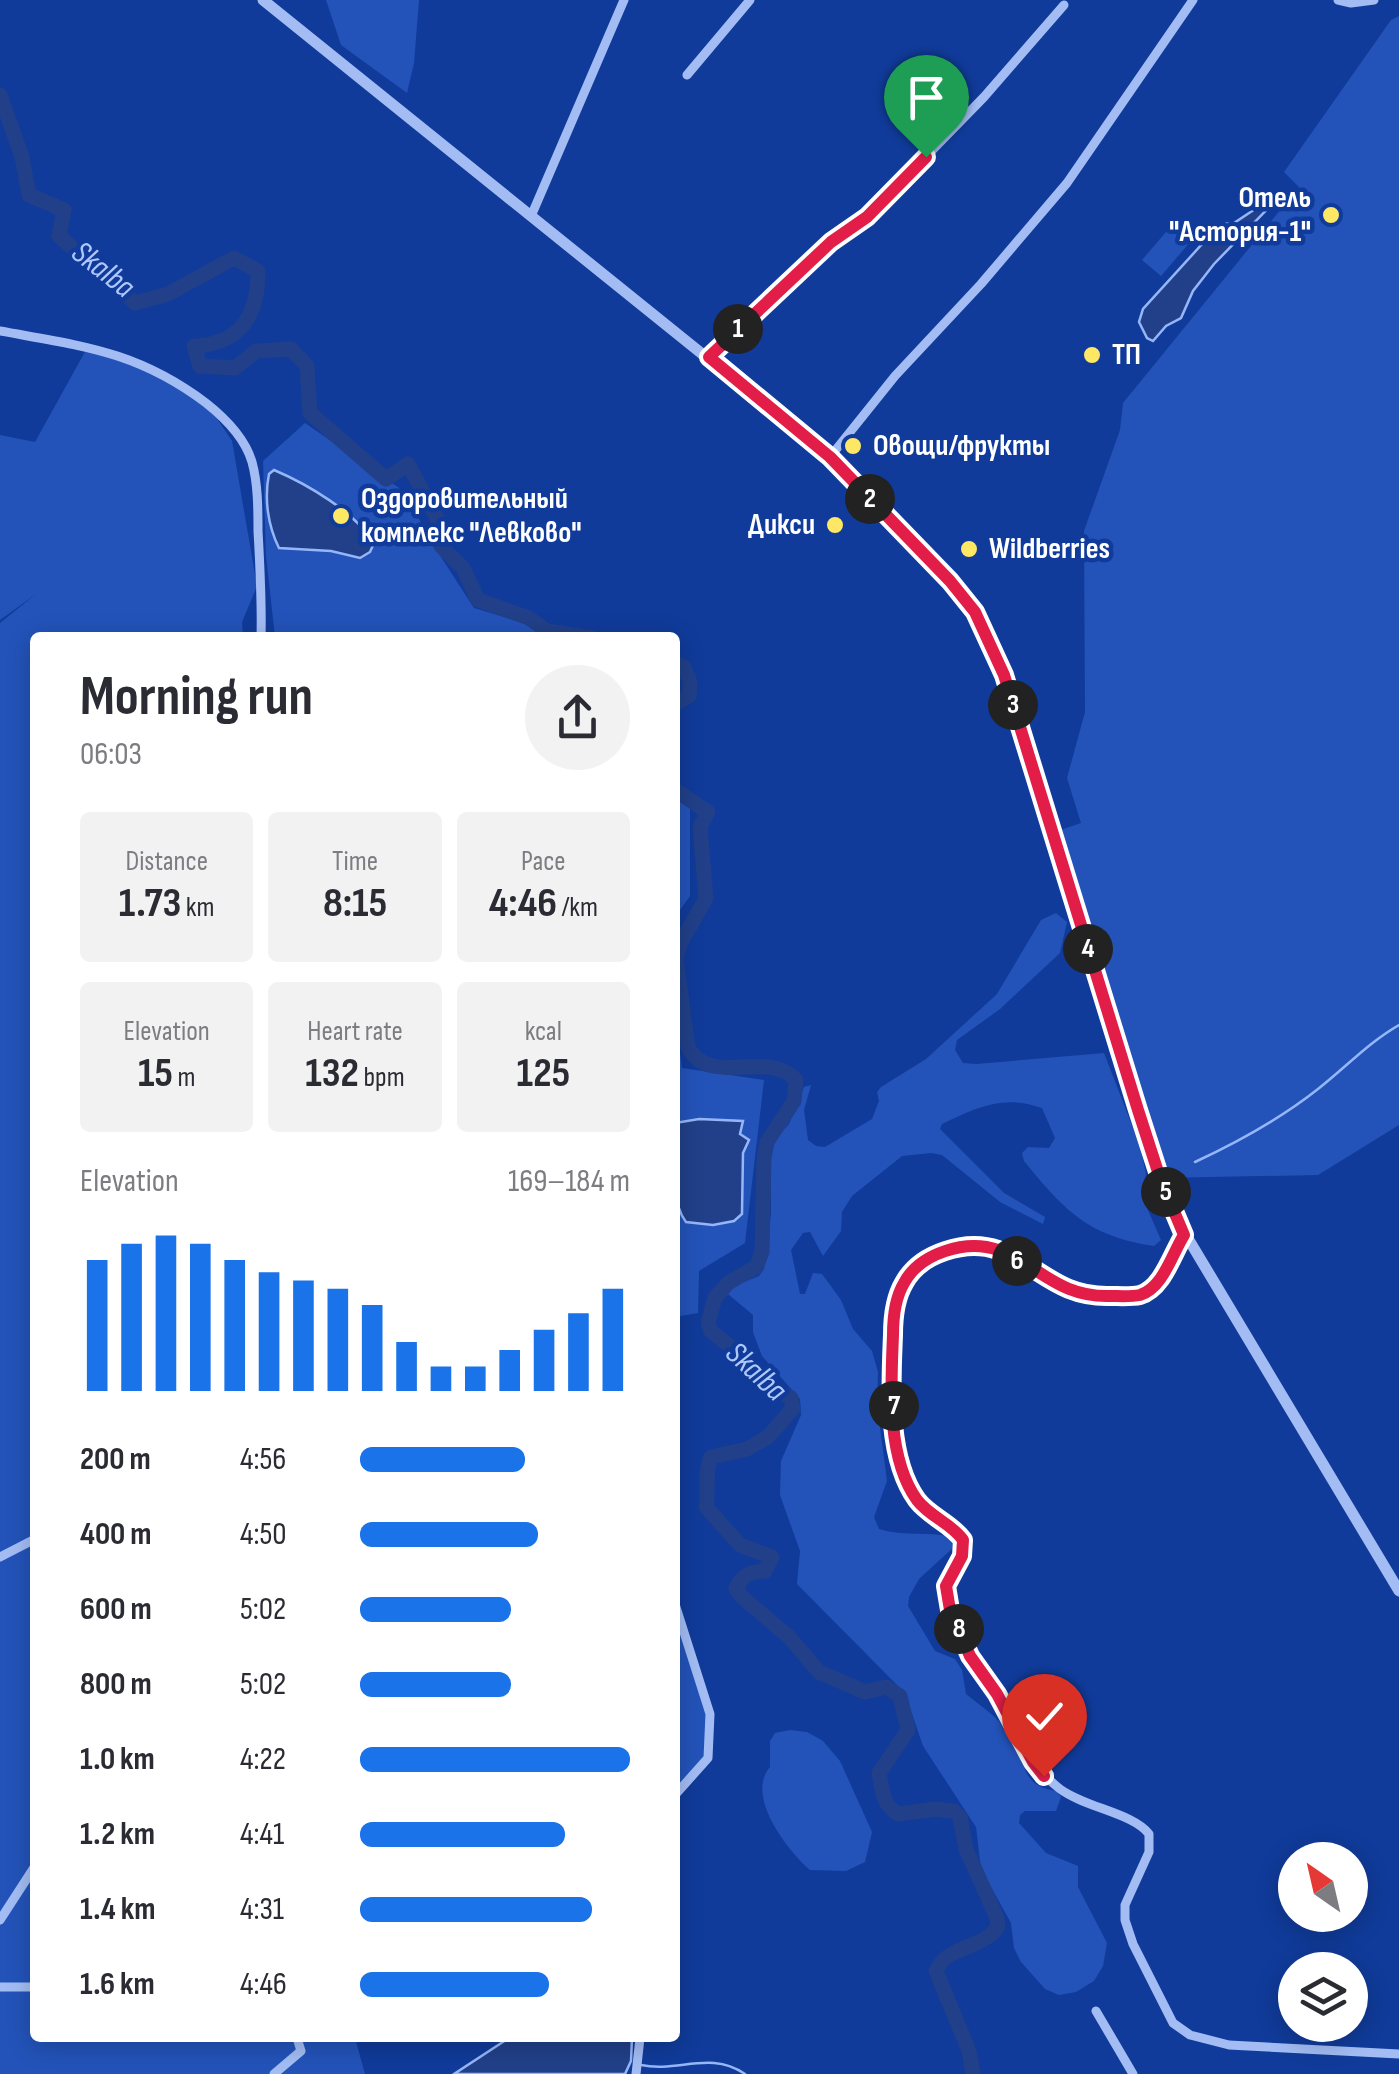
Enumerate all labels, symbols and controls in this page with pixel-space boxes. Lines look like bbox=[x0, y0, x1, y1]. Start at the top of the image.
pin bbox=[884, 55, 969, 158]
icon: arrive bbox=[899, 70, 954, 125]
place label: Отель "Астория-1" bbox=[1169, 180, 1311, 250]
marker: Отель "Астория-1" bbox=[1320, 204, 1342, 226]
water label: Skalba bbox=[64, 233, 142, 307]
pin: 1 bbox=[713, 304, 763, 354]
text: 1 bbox=[733, 312, 743, 345]
place label: ТП bbox=[1112, 337, 1141, 373]
marker: ТП bbox=[1081, 344, 1103, 366]
place label: Овощи/фрукты bbox=[873, 428, 1050, 464]
marker: Овощи/фрукты bbox=[842, 435, 864, 457]
pin: 2 bbox=[845, 474, 895, 524]
place label: Оздоровительный комплекс "Левково" bbox=[361, 481, 582, 551]
text: 2 bbox=[864, 482, 876, 515]
marker: Оздоровительный комплекс "Левково" bbox=[330, 505, 352, 527]
place label: Дикси bbox=[748, 507, 815, 543]
marker: Дикси bbox=[824, 514, 846, 536]
place label: Wildberries bbox=[989, 531, 1110, 567]
marker: Wildberries bbox=[958, 538, 980, 560]
text: Morning run bbox=[80, 664, 313, 731]
button: share bbox=[525, 665, 630, 770]
pin: 3 bbox=[988, 680, 1038, 730]
text: 3 bbox=[1007, 688, 1019, 721]
text: 06:03 bbox=[80, 735, 142, 774]
text: Distance bbox=[125, 845, 208, 878]
text: Time bbox=[332, 845, 378, 878]
text: Pace bbox=[521, 845, 566, 878]
text: 1.73 bbox=[119, 878, 181, 929]
text: 8:15 bbox=[323, 878, 387, 929]
text: 4:46 bbox=[489, 878, 557, 929]
text: km bbox=[181, 891, 215, 924]
text: /km bbox=[557, 891, 598, 924]
pin: 4 bbox=[1063, 924, 1113, 974]
text: 4 bbox=[1081, 932, 1095, 965]
text: Elevation bbox=[123, 1015, 210, 1048]
text: Heart rate bbox=[307, 1015, 403, 1048]
text: kcal bbox=[525, 1015, 562, 1048]
text: 15 bbox=[138, 1048, 173, 1099]
text: 132 bbox=[305, 1048, 359, 1099]
text: 125 bbox=[516, 1048, 570, 1099]
text: m bbox=[173, 1061, 195, 1094]
text: bpm bbox=[359, 1061, 405, 1094]
text: Elevation bbox=[80, 1162, 179, 1201]
text: 169–184 m bbox=[508, 1162, 630, 1201]
pin: 5 bbox=[1141, 1167, 1191, 1217]
text: 5 bbox=[1160, 1175, 1172, 1208]
pin: 6 bbox=[992, 1236, 1042, 1286]
text: 6 bbox=[1010, 1244, 1024, 1277]
water label: Skalba bbox=[717, 1334, 795, 1410]
pin: 7 bbox=[869, 1381, 919, 1431]
text: 7 bbox=[888, 1389, 900, 1422]
text: 200 m bbox=[80, 1440, 151, 1479]
text: 4:56 bbox=[240, 1440, 286, 1479]
text: 400 m bbox=[80, 1515, 152, 1554]
text: 4:50 bbox=[240, 1515, 287, 1554]
text: 600 m bbox=[80, 1590, 152, 1629]
text: 5:02 bbox=[240, 1590, 286, 1629]
pin: 8 bbox=[934, 1604, 984, 1654]
text: 8 bbox=[952, 1612, 966, 1645]
text: 800 m bbox=[80, 1665, 152, 1704]
text: 5:02 bbox=[240, 1665, 286, 1704]
pin bbox=[1002, 1674, 1087, 1777]
icon: check bbox=[1017, 1689, 1072, 1744]
text: 1.0 km bbox=[80, 1740, 155, 1779]
text: 4:22 bbox=[240, 1740, 286, 1779]
text: 1.2 km bbox=[80, 1815, 155, 1854]
text: 4:41 bbox=[240, 1815, 284, 1854]
north arrow bbox=[1278, 1842, 1368, 1932]
map controls bbox=[1278, 1842, 1368, 2042]
text: 1.4 km bbox=[80, 1890, 155, 1929]
text: 4:31 bbox=[240, 1890, 284, 1929]
button: layers bbox=[1278, 1952, 1368, 2042]
text: 1.6 km bbox=[80, 1965, 155, 2004]
text: 4:46 bbox=[240, 1965, 287, 2004]

